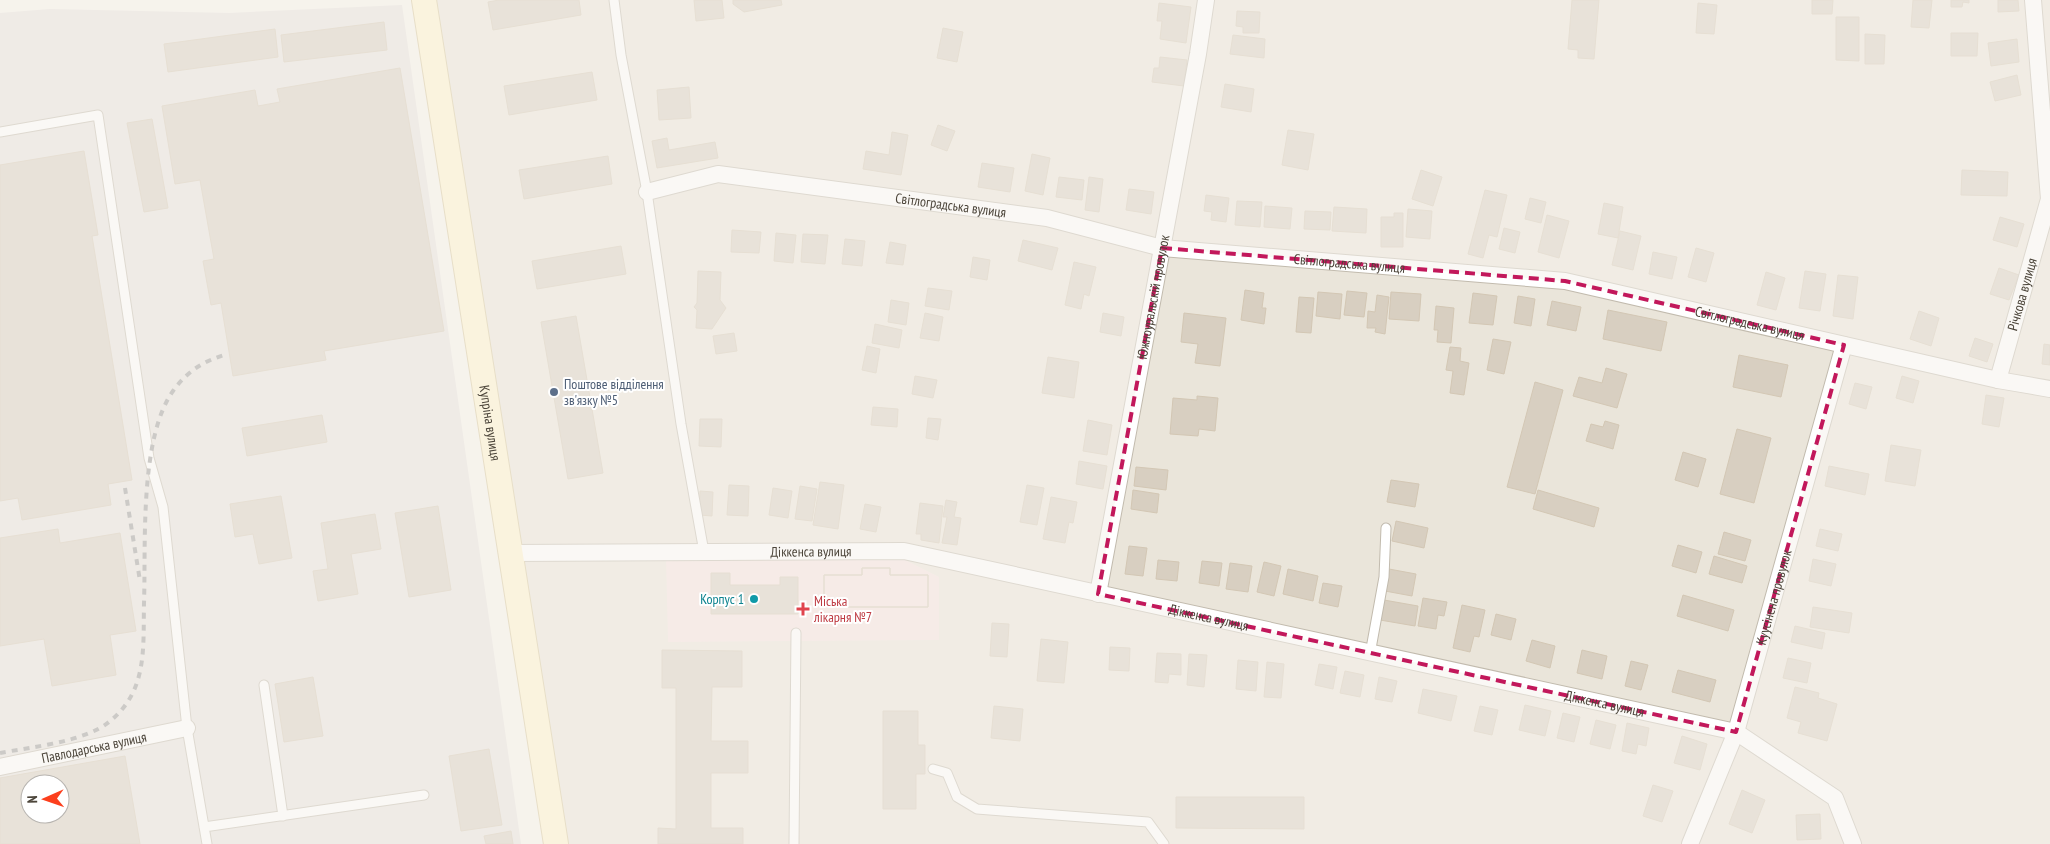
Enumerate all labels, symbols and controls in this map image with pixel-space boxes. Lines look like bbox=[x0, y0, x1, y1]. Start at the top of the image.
street label: Світлоградська вулиця bbox=[894, 189, 1007, 221]
street label: Южноуральскій провулок bbox=[1133, 233, 1173, 361]
street label: Світлоградська вулиця bbox=[1293, 250, 1406, 277]
street label: Річкова вулиця bbox=[2003, 256, 2041, 333]
street label: Світлоградська вулиця bbox=[1693, 302, 1806, 344]
place label: Поштове відділення зв'язку №5 bbox=[564, 375, 664, 409]
street label: Купріна вулиця bbox=[475, 384, 505, 462]
marker: Поштове відділення зв'язку №5 bbox=[548, 386, 560, 398]
street label: Діккенса вулиця bbox=[770, 542, 852, 561]
street label: Куусінена провулок bbox=[1752, 547, 1796, 647]
place label: Корпус 1 bbox=[700, 590, 744, 608]
place label: Міська лікарня №7 bbox=[813, 592, 872, 626]
marker: Корпус 1 bbox=[748, 593, 760, 605]
street label: Діккенса вулиця bbox=[1167, 600, 1250, 635]
marker: Міська лікарня №7 bbox=[796, 602, 810, 616]
street label: Діккенса вулиця bbox=[1563, 686, 1646, 721]
street label: Павлодарська вулиця bbox=[40, 728, 148, 767]
north arrow bbox=[20, 774, 70, 824]
text: N bbox=[23, 795, 41, 804]

